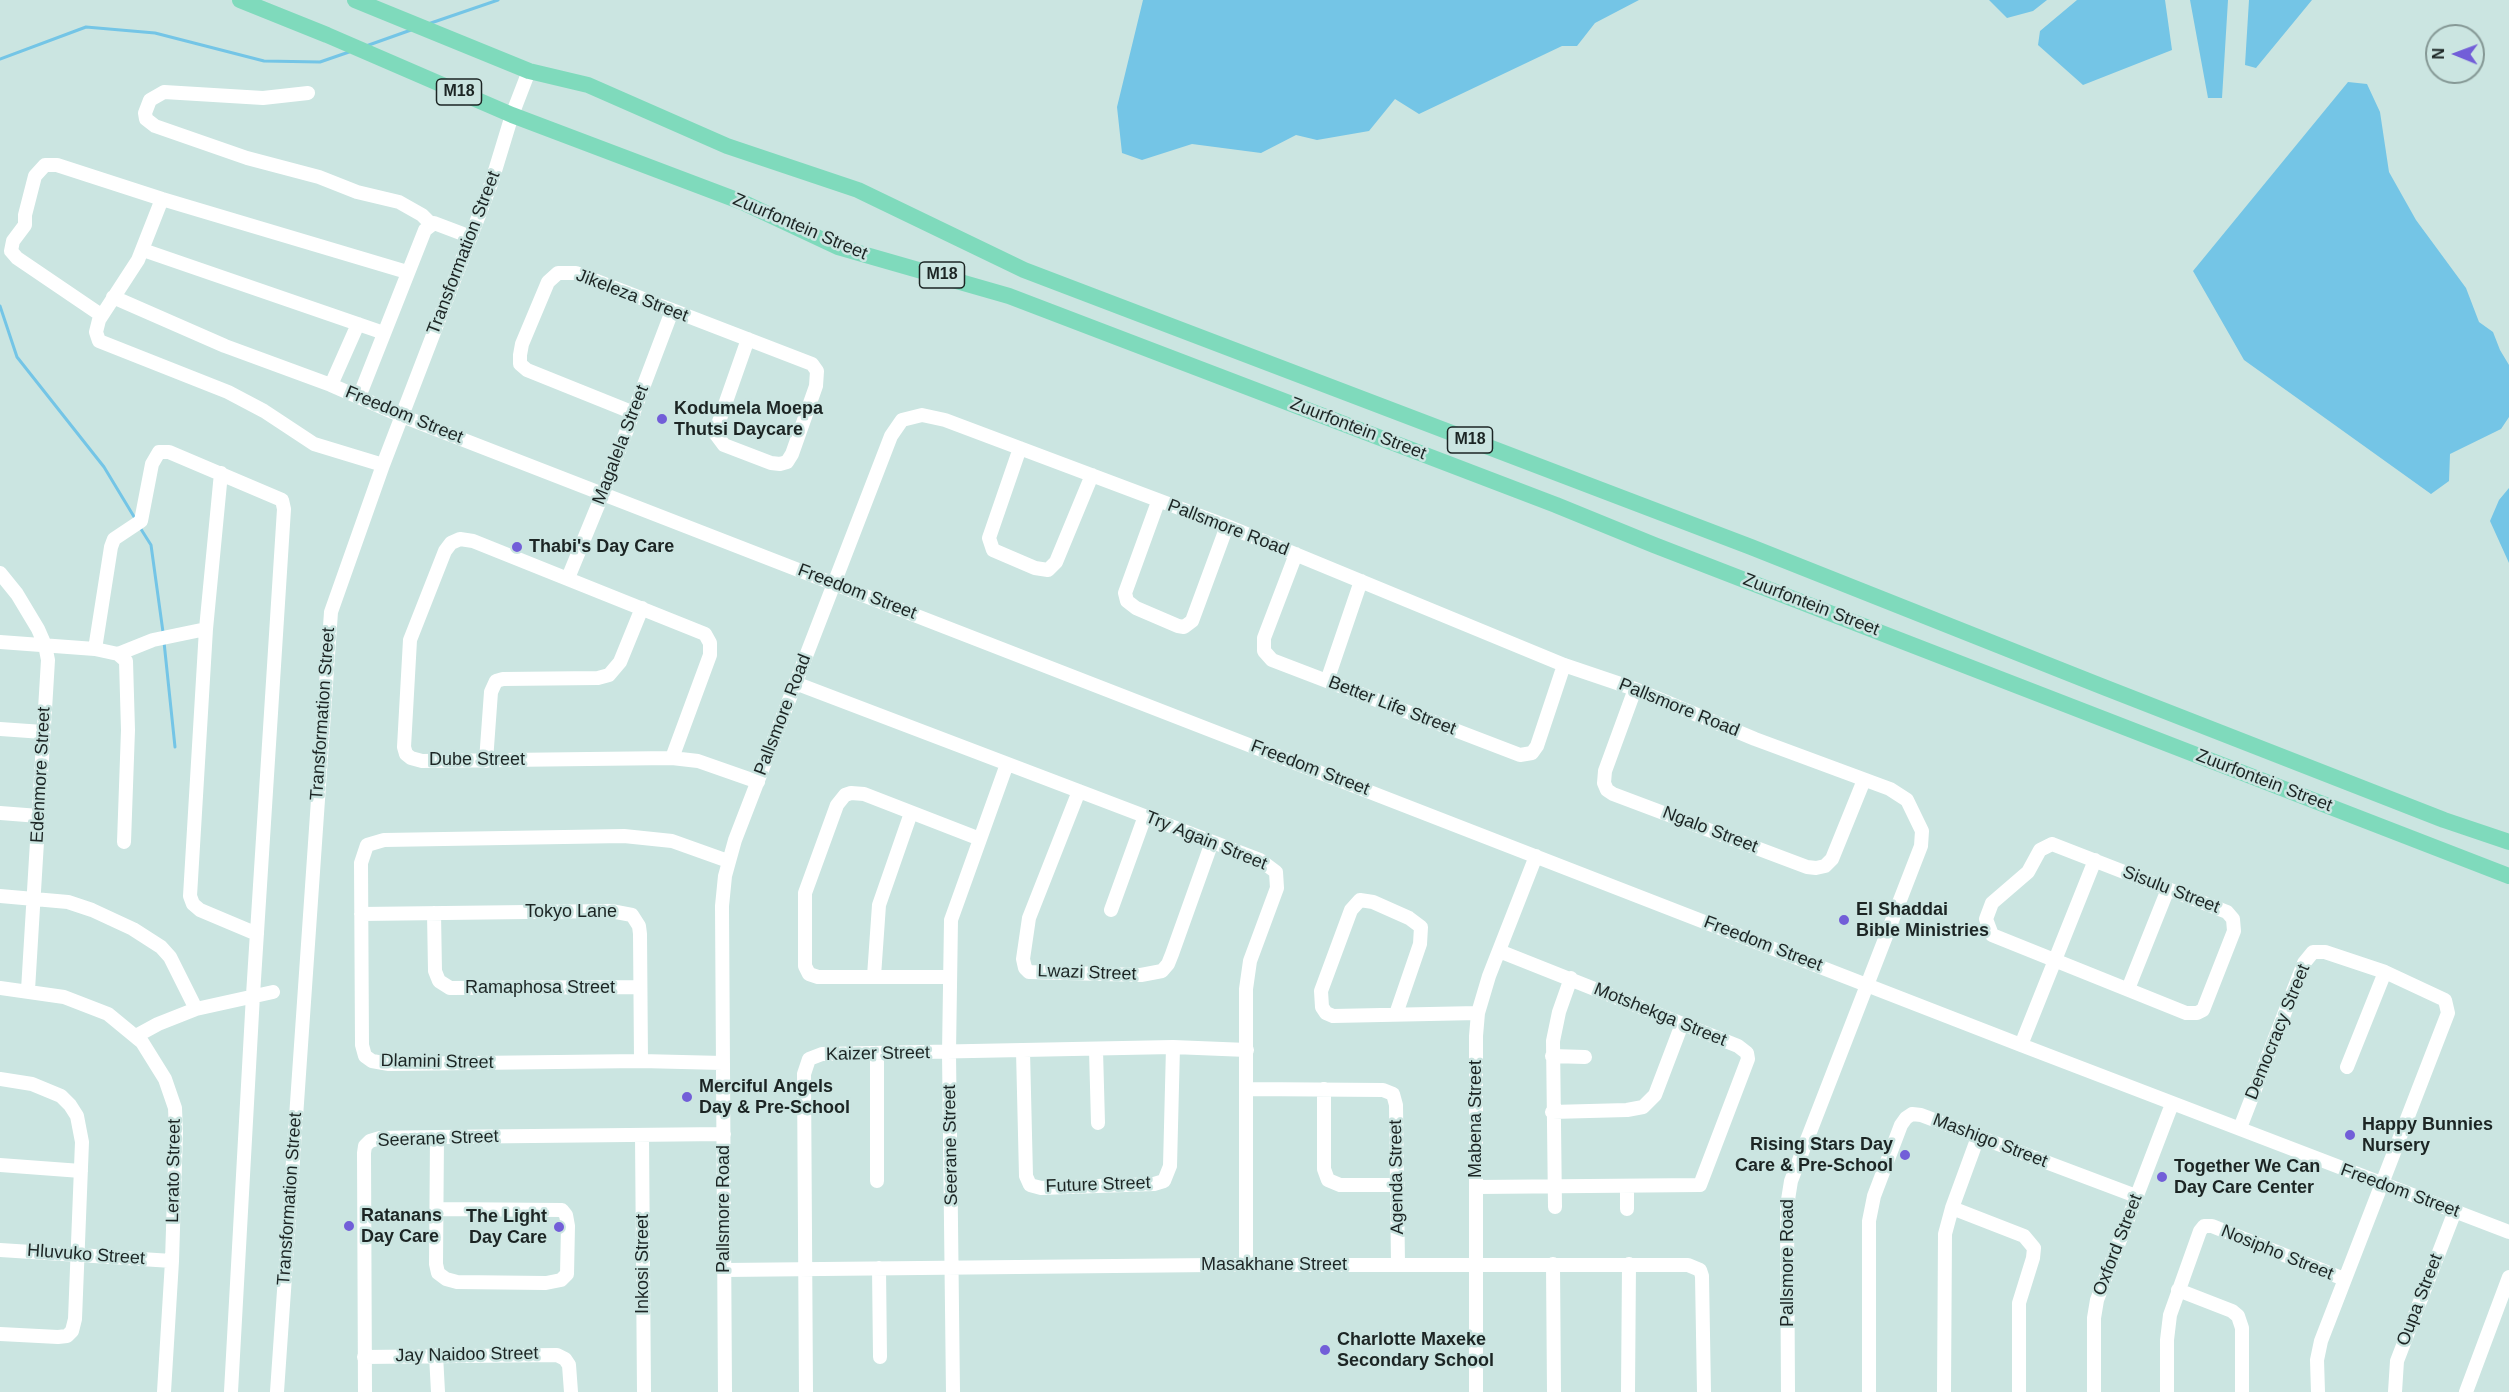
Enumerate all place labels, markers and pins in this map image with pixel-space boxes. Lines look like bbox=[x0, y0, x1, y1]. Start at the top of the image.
place label: Kodumela Moepa Thutsi Daycare bbox=[674, 398, 823, 440]
marker: Kodumela Moepa Thutsi Daycare bbox=[655, 412, 669, 426]
place label: Thabi's Day Care bbox=[529, 536, 674, 558]
marker: Thabi's Day Care bbox=[510, 540, 524, 554]
place label: El Shaddai Bible Ministries bbox=[1856, 899, 1989, 942]
marker: El Shaddai Bible Ministries bbox=[1837, 913, 1851, 927]
place label: Merciful Angels Day & Pre-School bbox=[699, 1076, 850, 1118]
marker: Merciful Angels Day & Pre-School bbox=[680, 1090, 694, 1104]
place label: Happy Bunnies Nursery bbox=[2362, 1114, 2493, 1156]
marker: Happy Bunnies Nursery bbox=[2343, 1128, 2357, 1142]
place label: Rising Stars Day Care & Pre-School bbox=[1735, 1134, 1893, 1176]
marker: Rising Stars Day Care & Pre-School bbox=[1898, 1148, 1912, 1162]
place label: Together We Can Day Care Center bbox=[2174, 1156, 2320, 1198]
marker: Together We Can Day Care Center bbox=[2155, 1170, 2169, 1184]
place label: Ratanans Day Care bbox=[361, 1205, 442, 1248]
place label: The Light Day Care bbox=[466, 1206, 547, 1248]
marker: Ratanans Day Care bbox=[342, 1219, 356, 1233]
marker: The Light Day Care bbox=[552, 1220, 566, 1234]
place label: Charlotte Maxeke Secondary School bbox=[1337, 1329, 1494, 1372]
marker: Charlotte Maxeke Secondary School bbox=[1318, 1343, 1332, 1357]

